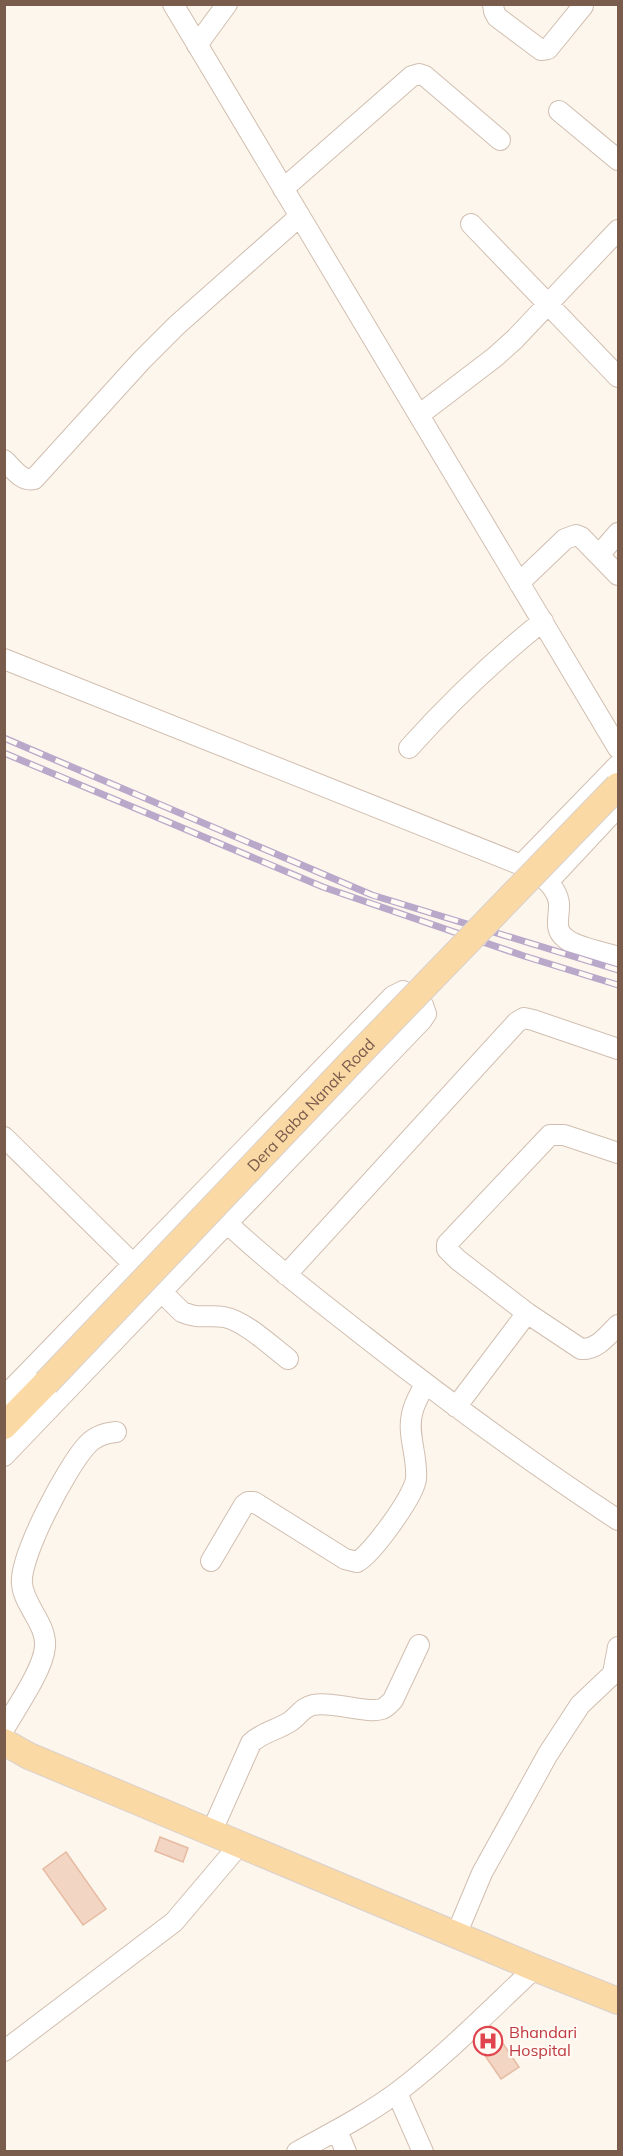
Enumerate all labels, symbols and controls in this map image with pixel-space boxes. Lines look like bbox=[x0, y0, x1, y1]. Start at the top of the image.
street label: Dera Baba Nanak Road bbox=[243, 1034, 379, 1176]
place label: Bhandari Hospital bbox=[509, 2022, 577, 2060]
hospital icon: Bhandari Hospital bbox=[472, 2025, 504, 2057]

